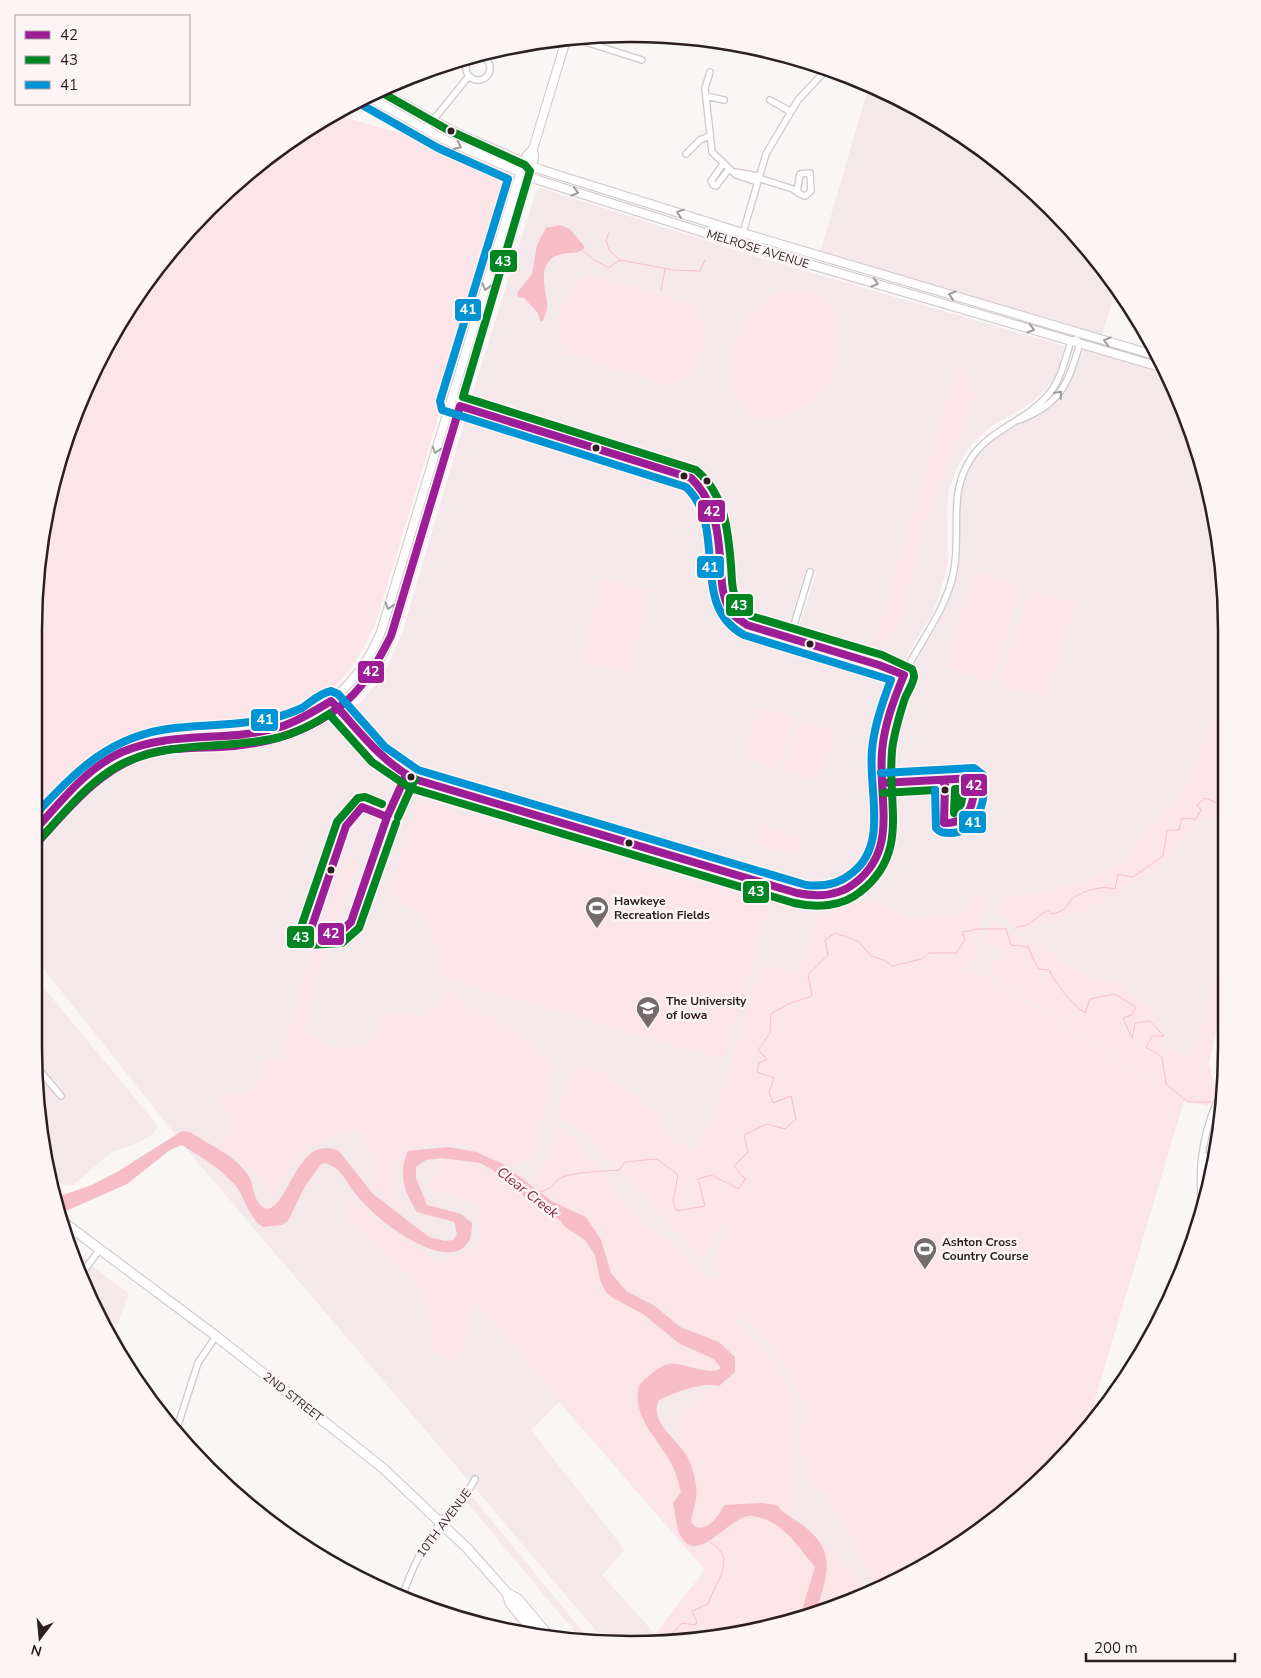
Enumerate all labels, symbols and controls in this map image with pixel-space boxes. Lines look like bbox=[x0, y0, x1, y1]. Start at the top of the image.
legend bbox=[15, 15, 190, 105]
text: 42 bbox=[60, 25, 78, 45]
text: 43 bbox=[60, 50, 78, 70]
text: 41 bbox=[60, 75, 78, 95]
unlabelled marker bbox=[446, 126, 456, 136]
one-way arrow bbox=[453, 139, 462, 150]
one-way arrow bbox=[570, 187, 579, 197]
one-way arrow bbox=[676, 209, 685, 219]
street label: MELROSE AVENUE bbox=[705, 226, 811, 272]
line badge: 43 bbox=[489, 249, 518, 273]
text: 43 bbox=[495, 252, 511, 271]
one-way arrow bbox=[870, 278, 879, 288]
one-way arrow bbox=[481, 283, 491, 291]
one-way arrow bbox=[948, 290, 956, 300]
line badge: 41 bbox=[454, 298, 482, 322]
text: 41 bbox=[460, 300, 476, 319]
one-way arrow bbox=[1027, 323, 1035, 334]
one-way arrow bbox=[1104, 337, 1112, 347]
one-way arrow bbox=[1053, 390, 1062, 399]
unlabelled marker bbox=[591, 443, 601, 453]
one-way arrow bbox=[432, 446, 442, 454]
unlabelled marker bbox=[679, 471, 689, 481]
unlabelled marker bbox=[702, 476, 712, 486]
line badge: 42 bbox=[697, 499, 726, 523]
text: 42 bbox=[704, 502, 720, 521]
line badge: 41 bbox=[696, 555, 725, 579]
text: 41 bbox=[702, 558, 718, 577]
line badge: 43 bbox=[725, 593, 754, 617]
text: 43 bbox=[731, 596, 747, 615]
one-way arrow bbox=[385, 601, 395, 609]
unlabelled marker bbox=[805, 639, 815, 649]
line badge: 42 bbox=[357, 660, 385, 684]
text: 42 bbox=[363, 662, 379, 681]
line badge: 41 bbox=[250, 708, 279, 732]
text: 41 bbox=[257, 710, 273, 729]
unlabelled marker bbox=[406, 772, 416, 782]
line badge: 42 bbox=[960, 773, 988, 797]
text: 42 bbox=[966, 776, 982, 795]
unlabelled marker bbox=[940, 785, 950, 795]
line badge: 41 bbox=[958, 810, 987, 834]
text: 41 bbox=[965, 813, 981, 832]
unlabelled marker bbox=[624, 838, 634, 848]
unlabelled marker bbox=[326, 865, 336, 875]
line badge: 43 bbox=[742, 880, 770, 904]
text: 43 bbox=[748, 882, 764, 901]
place label: Hawkeye Recreation Fields bbox=[614, 893, 710, 923]
sports icon: Hawkeye Recreation Fields bbox=[584, 895, 610, 929]
line badge: 42 bbox=[317, 922, 345, 946]
text: 42 bbox=[323, 924, 339, 943]
line badge: 43 bbox=[286, 925, 315, 949]
text: 43 bbox=[293, 928, 309, 947]
place label: The University of Iowa bbox=[666, 993, 747, 1023]
school or university icon: The University of Iowa bbox=[635, 995, 661, 1029]
water label: Clear Creek bbox=[493, 1162, 563, 1223]
place label: Ashton Cross Country Course bbox=[942, 1234, 1029, 1264]
sports icon: Ashton Cross Country Course bbox=[912, 1236, 938, 1270]
street label: 2ND STREET bbox=[260, 1369, 327, 1426]
street label: 10TH AVENUE bbox=[413, 1486, 475, 1560]
north arrow bbox=[15, 1613, 65, 1663]
scale bar bbox=[1086, 1630, 1235, 1662]
text: 200 m bbox=[1094, 1638, 1138, 1658]
text: N bbox=[29, 1639, 44, 1661]

